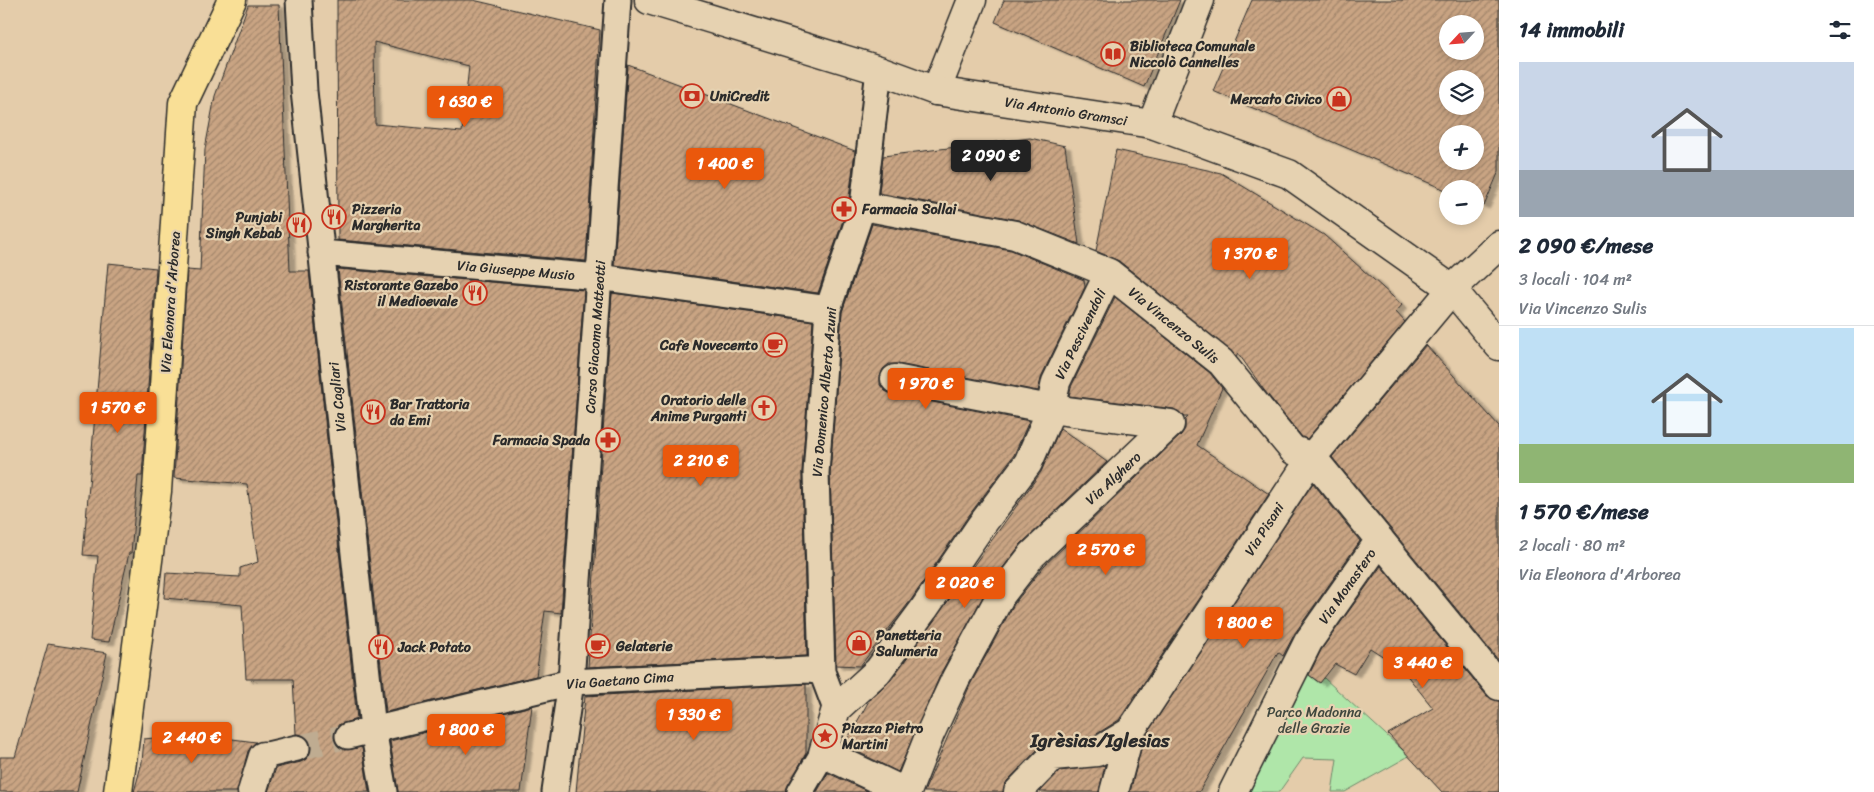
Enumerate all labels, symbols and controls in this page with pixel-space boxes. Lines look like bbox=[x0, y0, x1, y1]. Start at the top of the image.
text: 14 immobili bbox=[1519, 11, 1624, 49]
north arrow bbox=[1439, 15, 1484, 60]
map controls bbox=[1439, 15, 1484, 225]
icon: filters bbox=[1826, 16, 1854, 44]
place label: Biblioteca Comunale Niccolò Cannelles bbox=[1129, 34, 1255, 75]
library icon: Biblioteca Comunale Niccolò Cannelles bbox=[1100, 41, 1126, 67]
button: layers bbox=[1439, 70, 1484, 115]
bank icon: UniCredit bbox=[679, 83, 705, 109]
place label: UniCredit bbox=[710, 84, 771, 109]
pin: 1 630 € bbox=[419, 86, 511, 128]
shop icon: Mercato Civico bbox=[1326, 86, 1352, 112]
text: 1 630 € bbox=[438, 87, 492, 116]
place label: Mercato Civico bbox=[1230, 87, 1322, 112]
street label: Via Antonio Gramsci bbox=[1003, 89, 1130, 134]
icon: home bbox=[1642, 95, 1732, 185]
button: + bbox=[1439, 125, 1484, 170]
pin: 2 090 € bbox=[945, 140, 1037, 182]
text: 2 090 € bbox=[962, 141, 1020, 170]
pin: 1 400 € bbox=[679, 148, 771, 190]
text: 1 400 € bbox=[697, 149, 753, 178]
button: − bbox=[1439, 180, 1484, 225]
pharmacy icon: Farmacia Sollai bbox=[831, 196, 857, 222]
place label: Pizzeria Margherita bbox=[351, 197, 421, 238]
place label: Farmacia Sollai bbox=[861, 197, 958, 222]
restaurant icon: Pizzeria Margherita bbox=[321, 204, 347, 230]
place label: Punjabi Singh Kebab bbox=[205, 205, 283, 246]
restaurant icon: Punjabi Singh Kebab bbox=[286, 212, 312, 238]
text: 2 090 €/mese bbox=[1519, 227, 1653, 265]
street label: Via Eleonora d'Arborea bbox=[153, 231, 188, 374]
pin: 1 370 € bbox=[1204, 238, 1296, 280]
text: 1 370 € bbox=[1223, 239, 1277, 268]
street label: Via Giuseppe Musio bbox=[456, 253, 576, 288]
street label: Corso Giacomo Matteotti bbox=[578, 259, 613, 414]
text: 3 locali · 104 m² bbox=[1519, 265, 1632, 294]
place label: Ristorante Gazebo il Medioevale bbox=[344, 273, 459, 314]
restaurant icon: Ristorante Gazebo il Medioevale bbox=[462, 280, 488, 306]
street label: Via Vincenzo Sulis bbox=[1122, 281, 1225, 370]
street label: Via Pescivendoli bbox=[1048, 283, 1114, 384]
text: Via Vincenzo Sulis bbox=[1519, 294, 1647, 323]
street label: Via Domenico Alberto Azuni bbox=[805, 305, 844, 478]
cafe icon: Cafe Novecento bbox=[762, 332, 788, 358]
place label: Cafe Novecento bbox=[659, 333, 758, 358]
street label: Via Cagliari bbox=[321, 360, 354, 433]
icon: home bbox=[1642, 360, 1732, 450]
pin: 1 970 € bbox=[880, 368, 972, 410]
text: 1 970 € bbox=[899, 369, 953, 398]
place label: Oratorio delle Anime Purganti bbox=[650, 388, 747, 429]
pin: 1 570 € bbox=[72, 392, 164, 434]
place label: Bar Trattoria da Emi bbox=[390, 392, 470, 433]
text: 1 570 € bbox=[91, 393, 145, 422]
church icon: Oratorio delle Anime Purganti bbox=[751, 395, 777, 421]
restaurant icon: Bar Trattoria da Emi bbox=[360, 399, 386, 425]
pharmacy icon: Farmacia Spada bbox=[595, 427, 621, 453]
place label: Farmacia Spada bbox=[492, 428, 591, 453]
pin: 2 210 € bbox=[655, 444, 747, 487]
street label: Via Alghero bbox=[1079, 445, 1147, 511]
text: 2 210 € bbox=[674, 446, 728, 475]
text: 1 570 €/mese bbox=[1519, 493, 1649, 531]
street label: Via Pisani bbox=[1238, 496, 1292, 561]
text: 2 locali · 80 m² bbox=[1519, 531, 1625, 560]
pin: 2 570 € bbox=[1060, 534, 1152, 576]
text: 2 570 € bbox=[1077, 535, 1135, 564]
street label: Via Monastero bbox=[1312, 543, 1383, 630]
text: Via Eleonora d'Arborea bbox=[1519, 560, 1681, 589]
pin: 2 020 € bbox=[919, 566, 1011, 609]
text: 2 020 € bbox=[936, 568, 994, 597]
pin: 1 800 € bbox=[1198, 606, 1290, 649]
text: 1 800 € bbox=[1216, 608, 1272, 637]
place label: Panetteria Salumeria bbox=[875, 623, 942, 664]
shop icon: Panetteria Salumeria bbox=[846, 630, 872, 656]
cafe icon: Gelaterie bbox=[585, 633, 611, 659]
restaurant icon: Jack Potato bbox=[368, 634, 394, 660]
place label: Gelaterie bbox=[615, 634, 673, 659]
place label: Jack Potato bbox=[397, 635, 472, 660]
pin: 3 440 € bbox=[1377, 646, 1469, 689]
text: 3 440 € bbox=[1394, 648, 1452, 677]
street label: Via Gaetano Cima bbox=[566, 664, 675, 697]
pin: 1 330 € bbox=[648, 698, 740, 741]
text: 1 330 € bbox=[667, 700, 721, 729]
park label: Parco Madonna delle Grazie bbox=[1267, 700, 1362, 741]
pin: 1 800 € bbox=[420, 714, 512, 756]
text: 1 800 € bbox=[438, 715, 494, 744]
place label: Piazza Pietro Martini bbox=[841, 716, 923, 757]
pin: 2 440 € bbox=[146, 722, 238, 764]
text: 2 440 € bbox=[163, 723, 221, 752]
place icon: Piazza Pietro Martini bbox=[812, 723, 838, 749]
district label: Igrèsias/Iglesias bbox=[1029, 724, 1171, 757]

